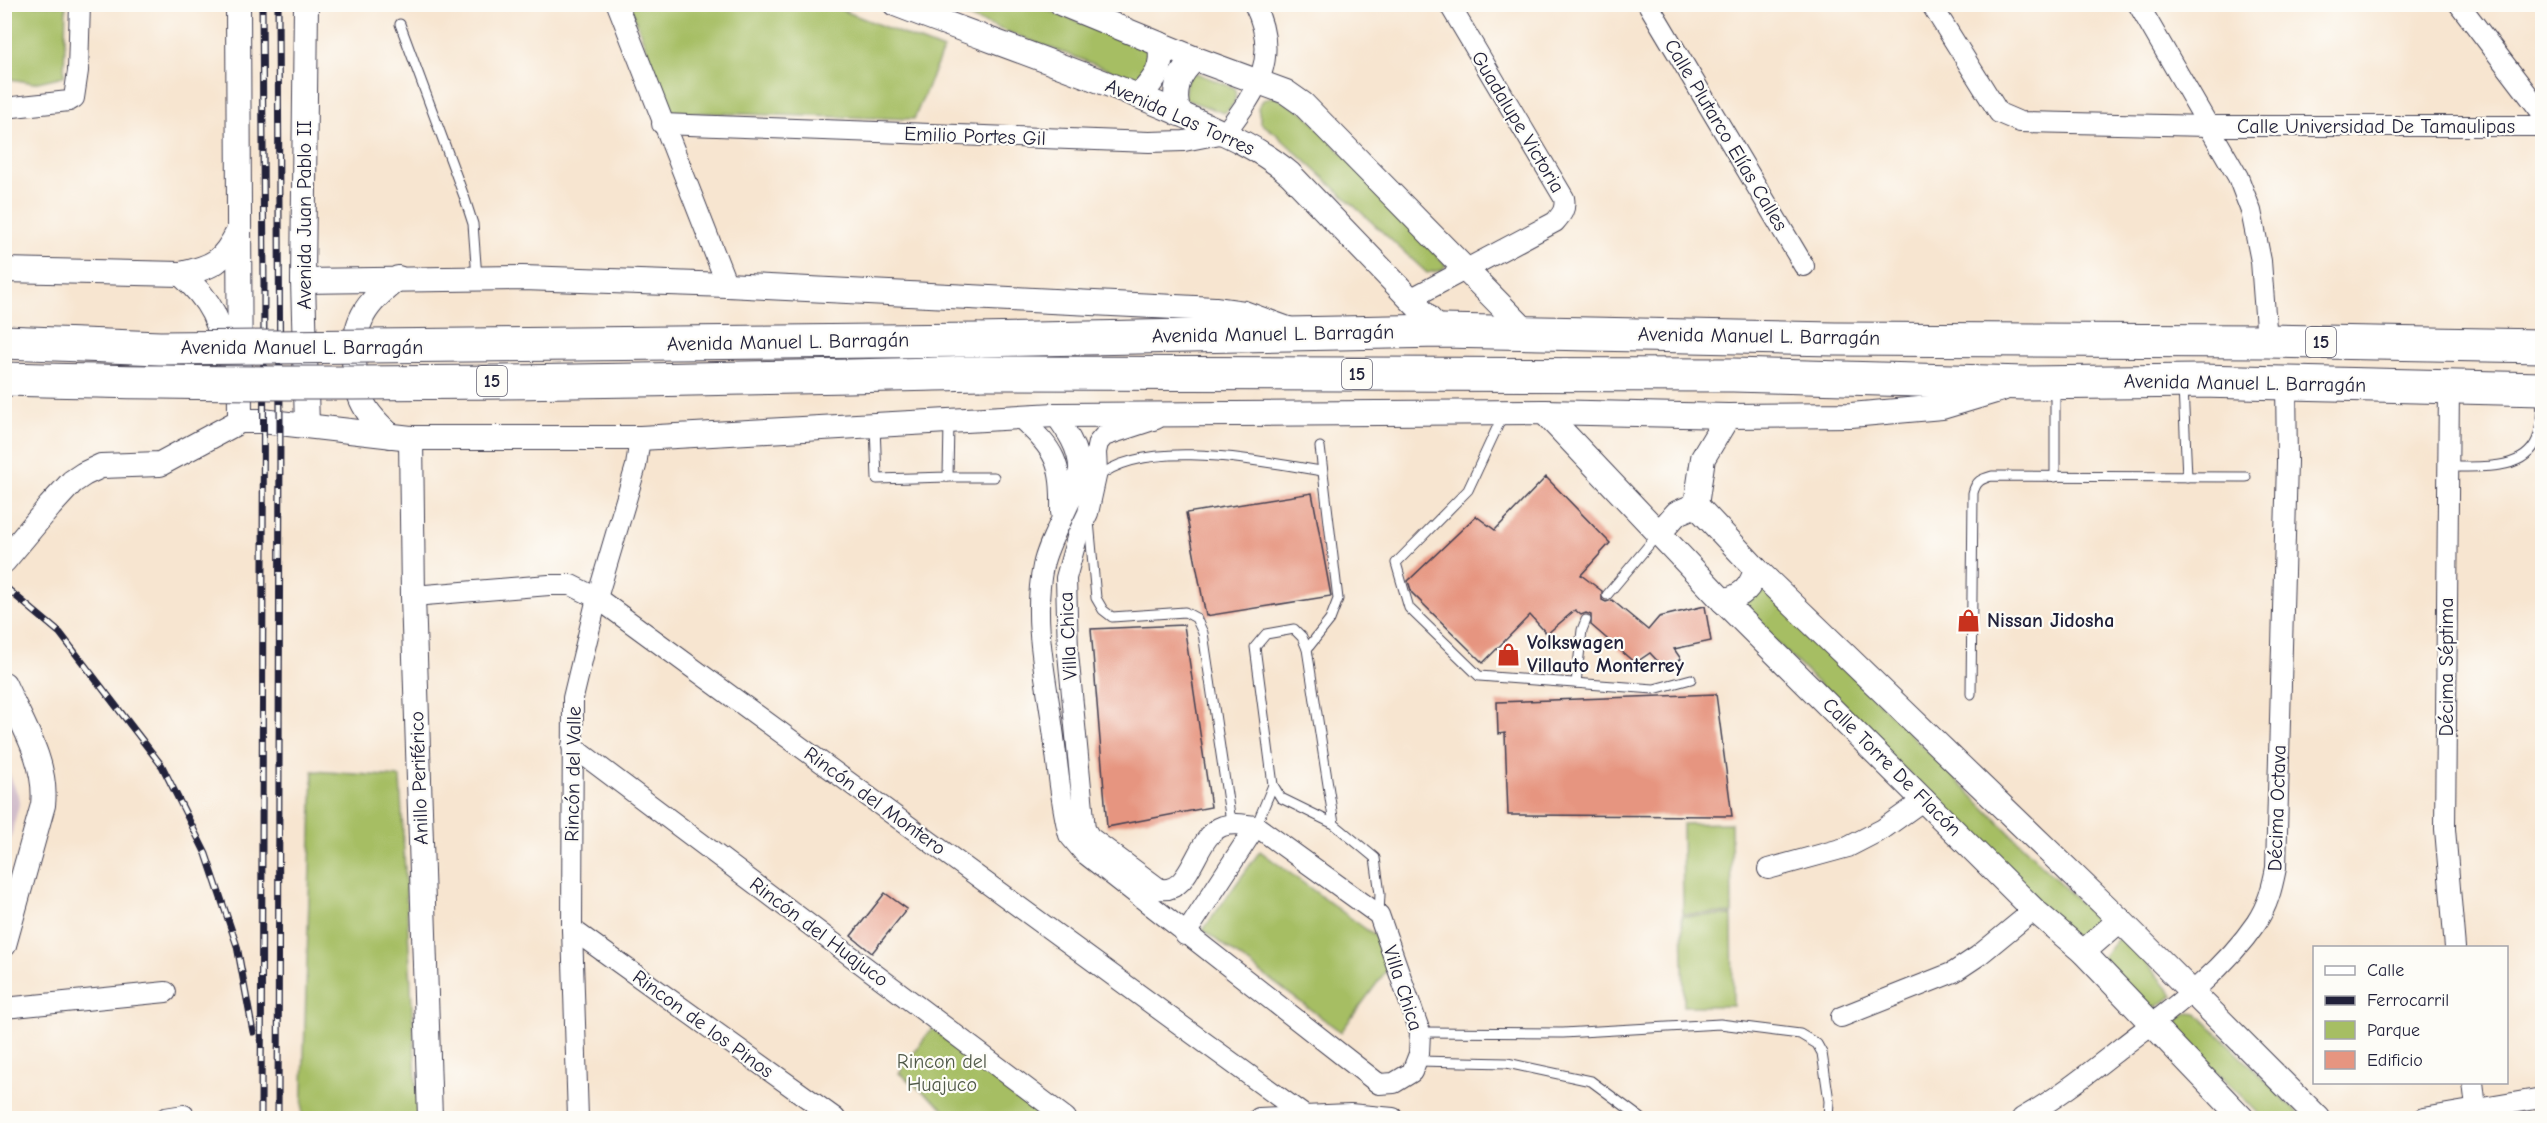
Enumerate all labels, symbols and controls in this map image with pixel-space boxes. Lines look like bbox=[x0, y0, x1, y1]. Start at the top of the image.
street label: Calle Plutarco Elías Calles bbox=[1660, 35, 1792, 235]
street label: Guadalupe Victoria bbox=[1467, 47, 1569, 197]
street label: Avenida Las Torres bbox=[1102, 74, 1258, 160]
street label: Calle Universidad De Tamaulipas bbox=[2237, 115, 2515, 138]
street label: Avenida Juan Pablo II bbox=[293, 120, 316, 309]
street label: Emilio Portes Gil bbox=[904, 122, 1046, 150]
street label: Avenida Manuel L. Barragán bbox=[1152, 320, 1394, 348]
street label: Avenida Manuel L. Barragán bbox=[1638, 322, 1880, 350]
road number: 15 bbox=[2306, 327, 2336, 357]
street label: Avenida Manuel L. Barragán bbox=[667, 328, 909, 356]
street label: Avenida Manuel L. Barragán bbox=[181, 336, 423, 359]
road number: 15 bbox=[1342, 359, 1372, 389]
road number: 15 bbox=[477, 366, 507, 396]
street label: Avenida Manuel L. Barragán bbox=[2124, 369, 2366, 397]
street label: Villa Chica bbox=[1054, 591, 1082, 681]
street label: Décima Séptima bbox=[2435, 598, 2458, 736]
shop icon: Nissan Jidosha bbox=[1956, 607, 1982, 633]
place label: Nissan Jidosha bbox=[1987, 609, 2114, 632]
place label: Volkswagen Villauto Monterrey bbox=[1527, 631, 1685, 677]
shop icon: Volkswagen Villauto Monterrey bbox=[1496, 641, 1522, 667]
street label: Calle Torre De Flacón bbox=[1818, 693, 1966, 841]
street label: Rincón del Valle bbox=[560, 706, 586, 842]
street label: Anillo Periférico bbox=[405, 711, 433, 845]
street label: Rincón del Montero bbox=[800, 742, 950, 860]
street label: Décima Octava bbox=[2263, 744, 2291, 872]
street label: Rincón del Huajuco bbox=[745, 872, 893, 992]
street label: Villa Chica bbox=[1378, 942, 1428, 1034]
legend bbox=[2313, 946, 2508, 1084]
text: Calle bbox=[2367, 960, 2404, 981]
street label: Rincon de los Pinos bbox=[628, 965, 778, 1083]
text: Ferrocarril bbox=[2367, 990, 2449, 1011]
text: Parque bbox=[2367, 1020, 2420, 1041]
park label: Rincon del Huajuco bbox=[897, 1050, 987, 1096]
text: Edificio bbox=[2367, 1050, 2423, 1071]

